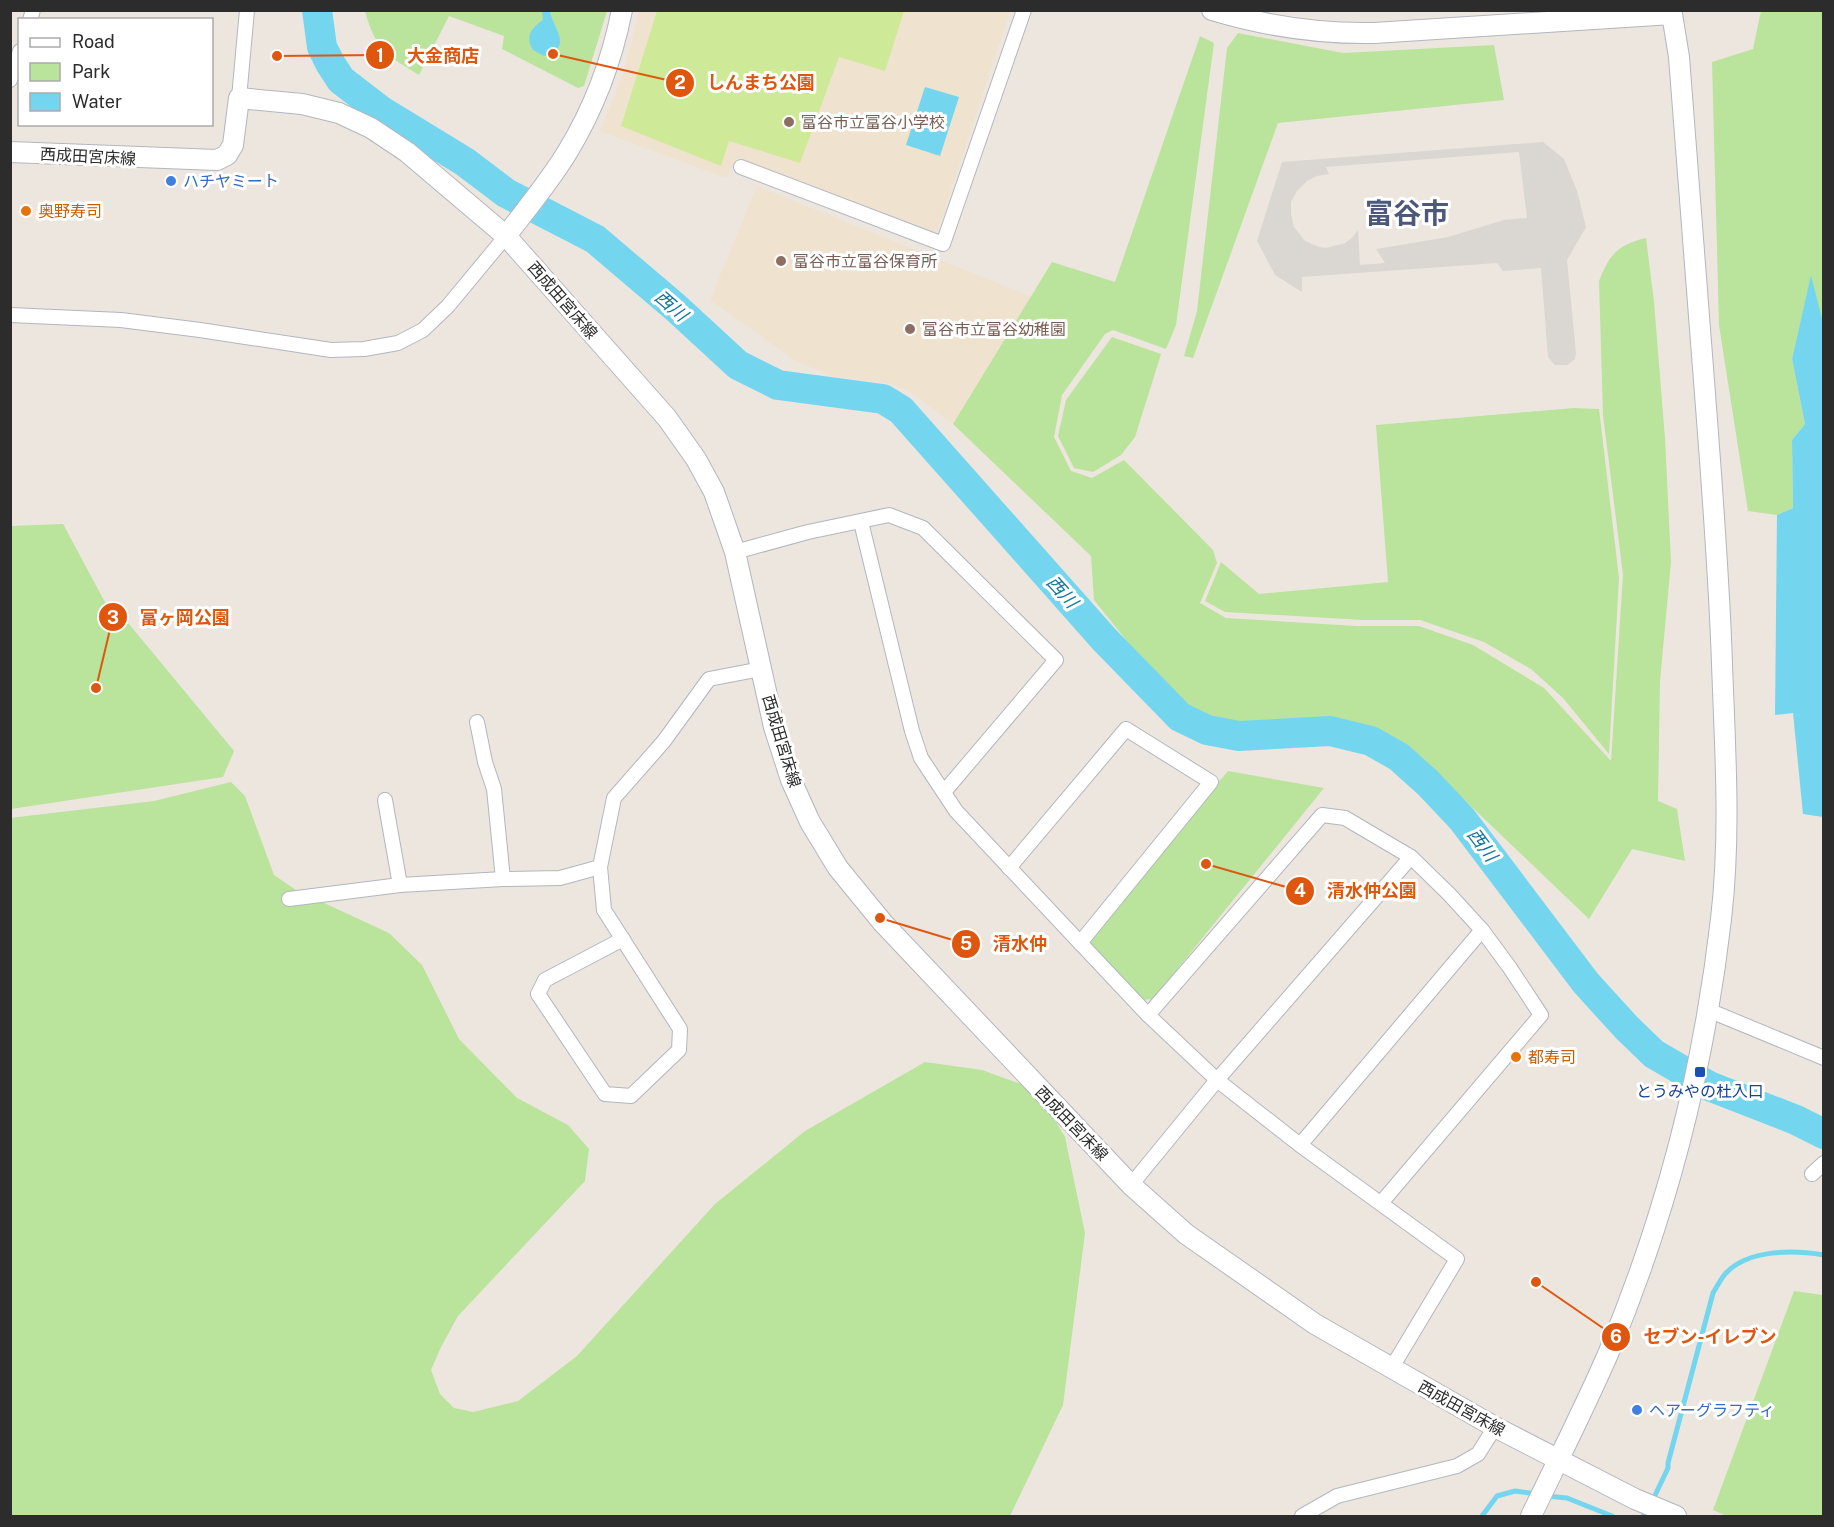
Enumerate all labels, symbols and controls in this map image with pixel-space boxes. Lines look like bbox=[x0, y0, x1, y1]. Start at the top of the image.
legend bbox=[18, 18, 213, 126]
text: Road bbox=[72, 31, 115, 52]
callout: 大金商店 bbox=[365, 37, 491, 73]
text: 1 bbox=[376, 45, 384, 66]
text: 大金商店 bbox=[407, 45, 479, 66]
text: Park bbox=[72, 61, 110, 82]
callout: しんまち公園 bbox=[665, 65, 827, 101]
text: 2 bbox=[674, 72, 686, 93]
text: しんまち公園 bbox=[707, 72, 815, 93]
text: Water bbox=[72, 91, 122, 112]
place label: 富谷市立富谷小学校 bbox=[801, 113, 945, 132]
marker: 富谷市立富谷小学校 bbox=[782, 115, 796, 129]
street label: 西成田宮床線 bbox=[40, 144, 136, 168]
place label: ハチヤミート bbox=[183, 172, 279, 191]
marker: ハチヤミート bbox=[164, 174, 178, 188]
district label: 富谷市 bbox=[1365, 196, 1449, 229]
place label: 奥野寿司 bbox=[38, 202, 102, 221]
marker: 奥野寿司 bbox=[19, 204, 33, 218]
place label: 富谷市立富谷保育所 bbox=[793, 252, 937, 271]
marker: 富谷市立富谷保育所 bbox=[774, 254, 788, 268]
street label: 西成田宮床線 bbox=[524, 258, 601, 343]
water label: 西川 bbox=[651, 286, 693, 327]
place label: 富谷市立富谷幼稚園 bbox=[922, 320, 1066, 339]
marker: 富谷市立富谷幼稚園 bbox=[903, 322, 917, 336]
water label: 西川 bbox=[1043, 571, 1084, 614]
callout: 富ヶ岡公園 bbox=[98, 599, 242, 635]
text: 3 bbox=[107, 607, 119, 628]
text: 富ヶ岡公園 bbox=[140, 607, 230, 628]
street label: 西成田宮床線 bbox=[758, 692, 805, 790]
water label: 西川 bbox=[1463, 824, 1503, 867]
callout: 清水仲公園 bbox=[1285, 873, 1429, 909]
text: 4 bbox=[1294, 880, 1306, 901]
text: 清水仲公園 bbox=[1327, 880, 1417, 901]
callout: 清水仲 bbox=[951, 926, 1059, 962]
text: 5 bbox=[960, 933, 972, 954]
text: 清水仲 bbox=[993, 933, 1047, 954]
place label: 都寿司 bbox=[1528, 1048, 1576, 1067]
marker: 都寿司 bbox=[1509, 1050, 1523, 1064]
marker: とうみやの杜入口 bbox=[1693, 1065, 1707, 1079]
street label: 西成田宮床線 bbox=[1031, 1082, 1112, 1164]
place label: とうみやの杜入口 bbox=[1636, 1082, 1764, 1101]
callout: セブン-イレブン bbox=[1601, 1319, 1788, 1355]
text: 6 bbox=[1610, 1326, 1622, 1347]
text: セブン-イレブン bbox=[1643, 1326, 1777, 1347]
street label: 西成田宮床線 bbox=[1415, 1377, 1508, 1440]
place label: ヘアーグラフティ bbox=[1649, 1401, 1775, 1420]
marker: ヘアーグラフティ bbox=[1630, 1403, 1644, 1417]

